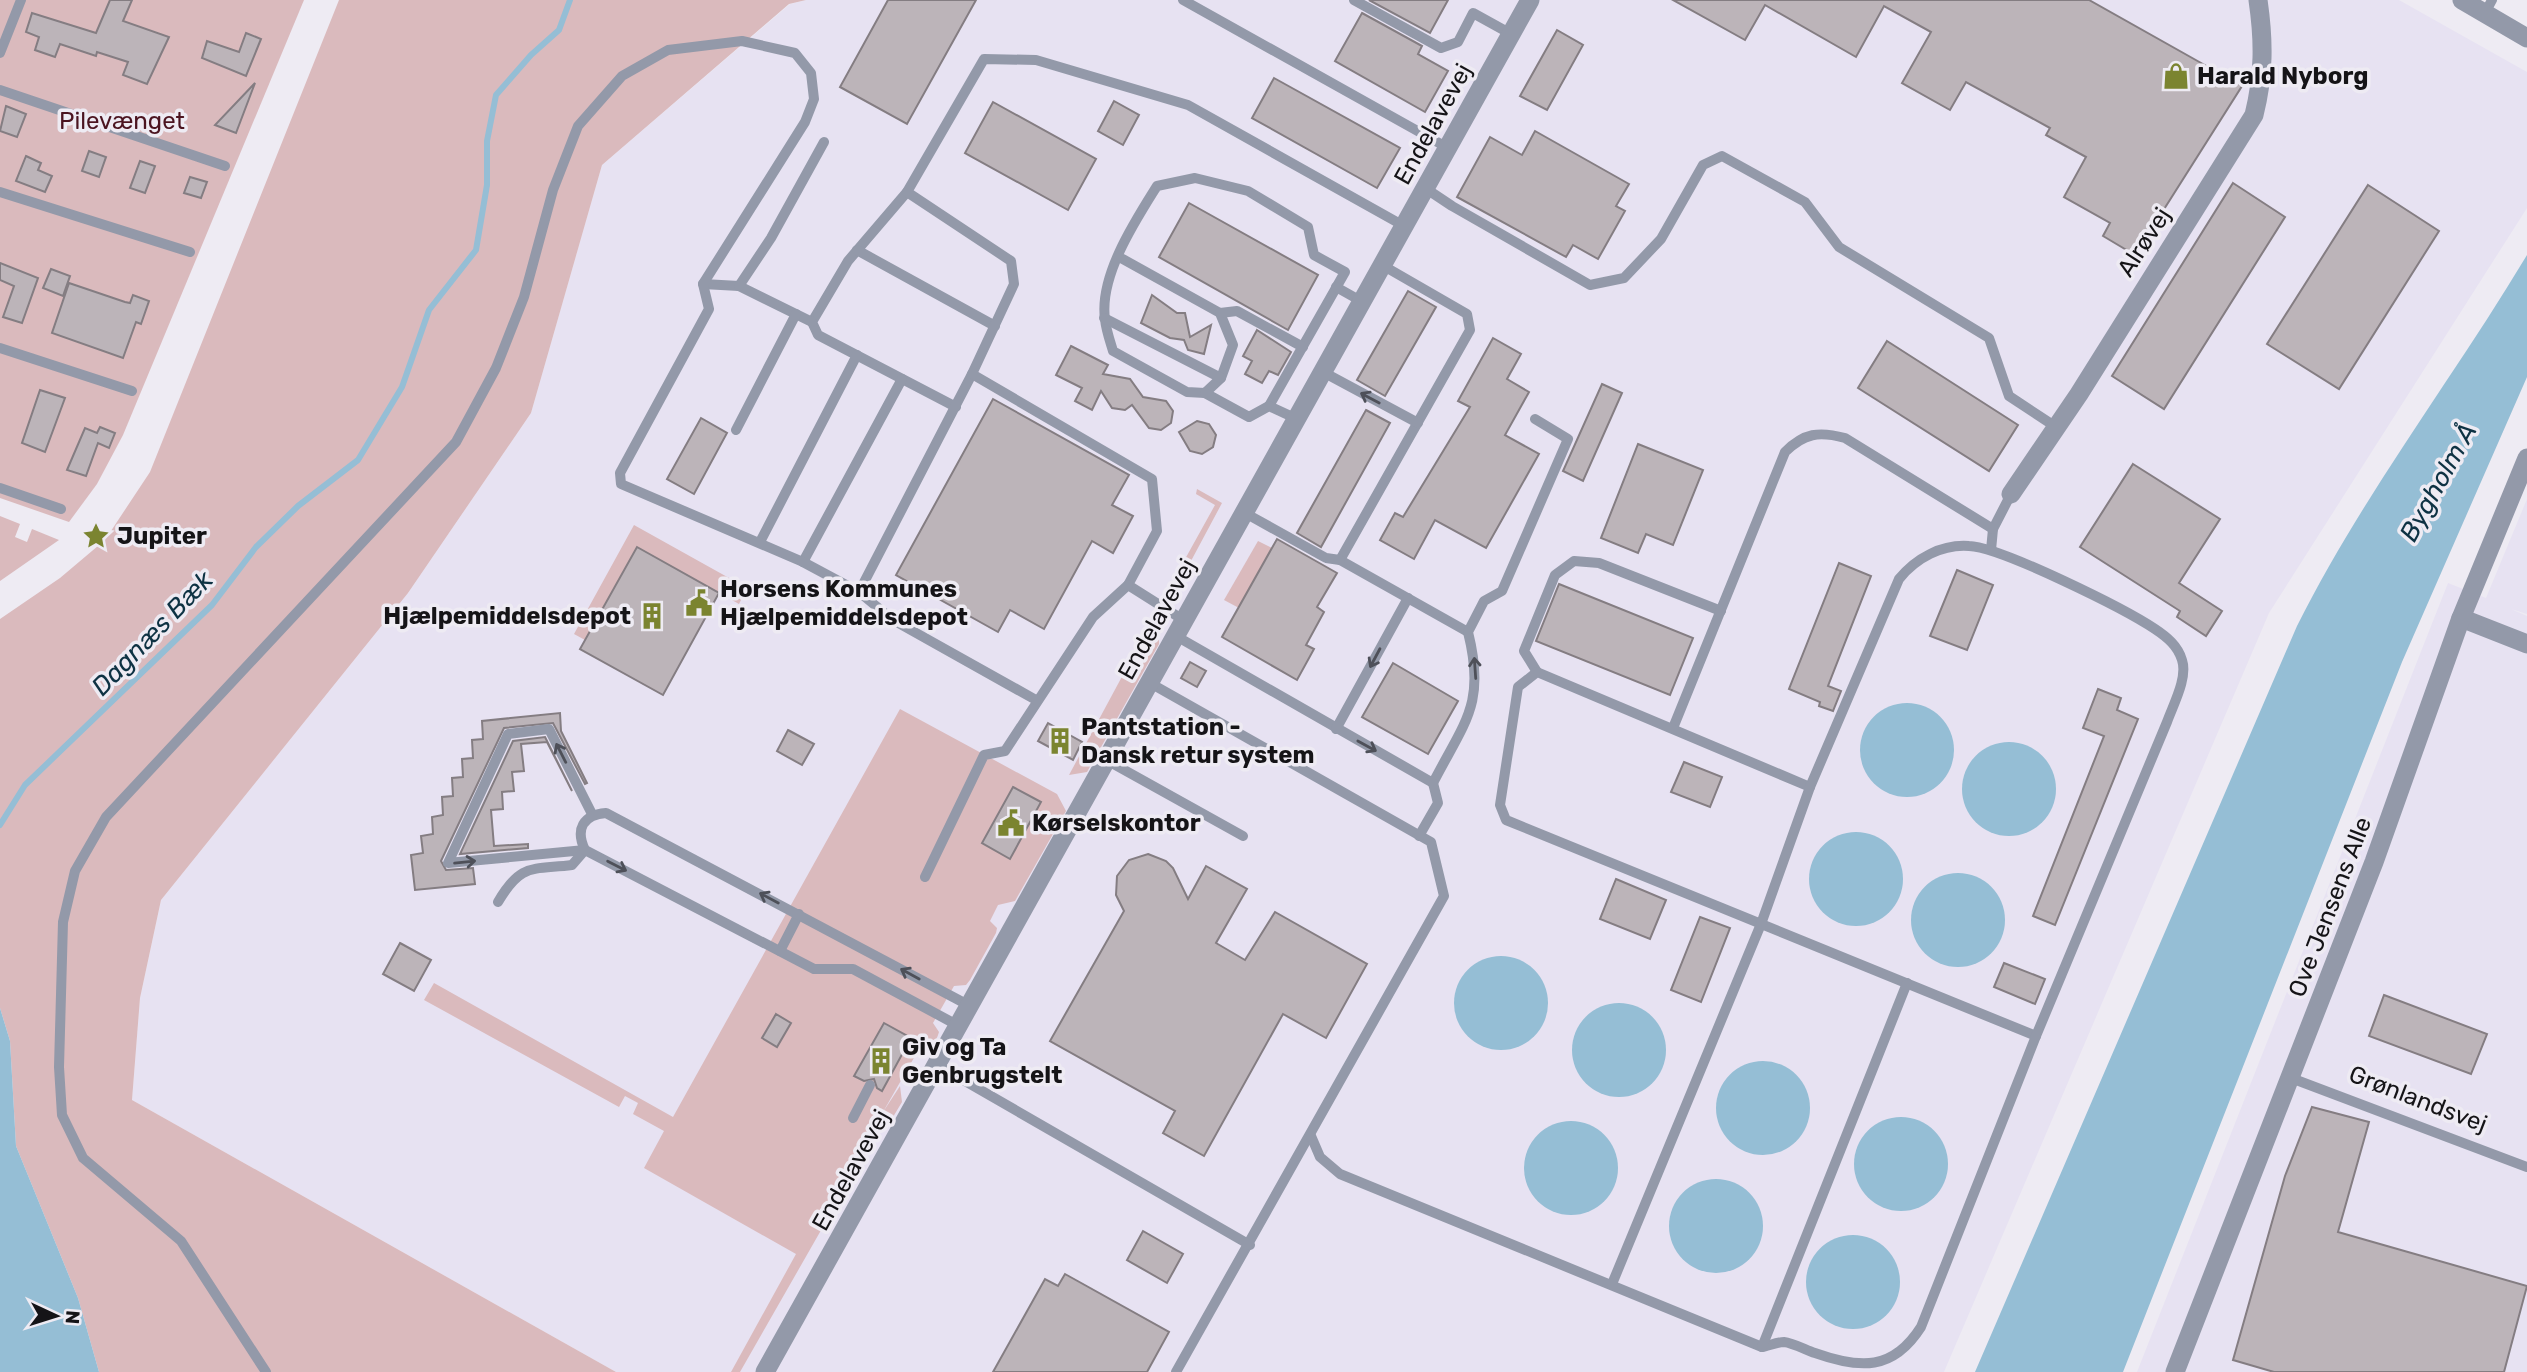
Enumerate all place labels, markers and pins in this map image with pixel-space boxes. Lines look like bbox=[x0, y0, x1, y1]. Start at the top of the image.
shop icon: Harald Nyborg bbox=[2161, 61, 2191, 91]
place label: Harald Nyborg bbox=[2197, 62, 2368, 90]
place icon: Jupiter bbox=[81, 521, 111, 551]
place label: Jupiter bbox=[117, 522, 207, 550]
place label: Horsens Kommunes Hjælpemiddelsdepot bbox=[720, 575, 968, 631]
public building icon: Horsens Kommunes Hjælpemiddelsdepot bbox=[684, 588, 714, 618]
building icon: Hjælpemiddelsdepot bbox=[637, 601, 667, 631]
place label: Hjælpemiddelsdepot bbox=[383, 602, 631, 630]
place label: Pantstation - Dansk retur system bbox=[1081, 713, 1315, 769]
building icon: Pantstation - Dansk retur system bbox=[1045, 726, 1075, 756]
public building icon: Kørselskontor bbox=[996, 808, 1026, 838]
place label: Kørselskontor bbox=[1032, 809, 1201, 837]
place label: Giv og Ta Genbrugstelt bbox=[902, 1033, 1062, 1089]
building icon: Giv og Ta Genbrugstelt bbox=[866, 1046, 896, 1076]

